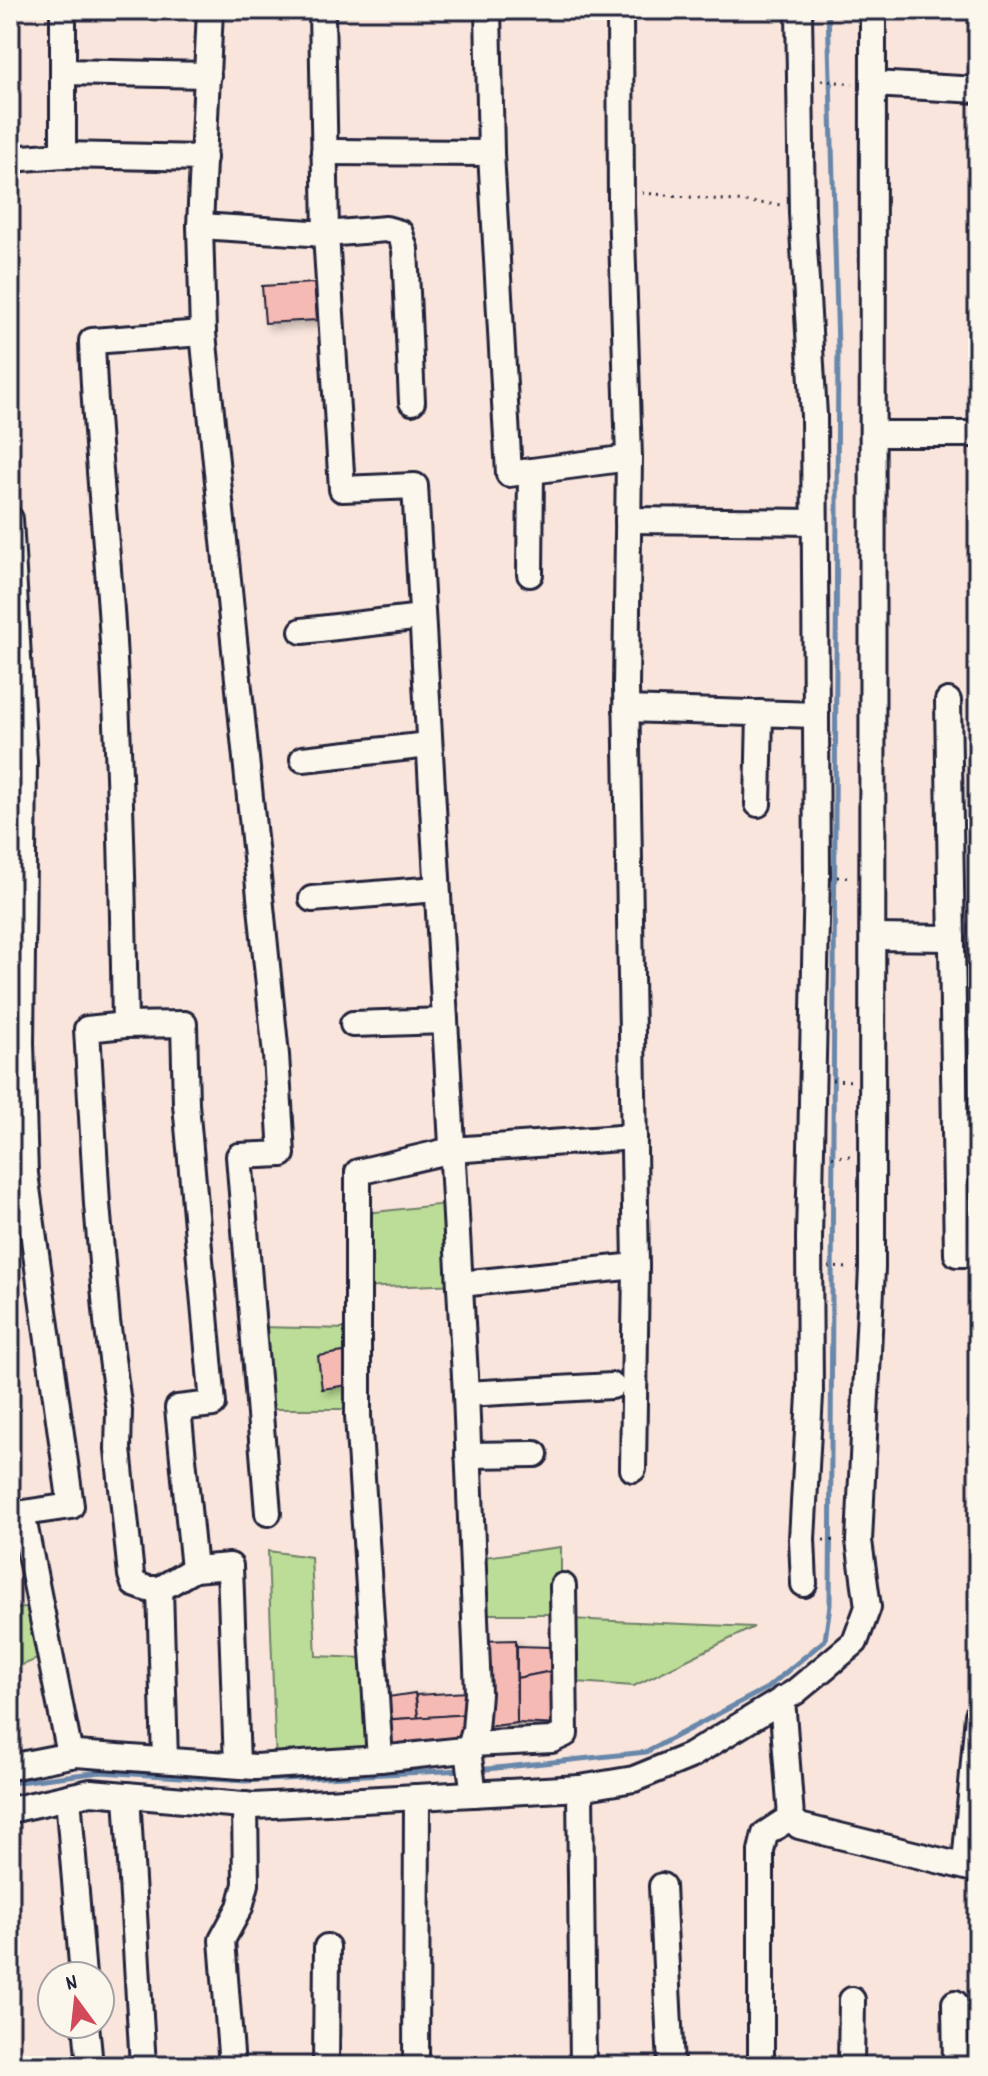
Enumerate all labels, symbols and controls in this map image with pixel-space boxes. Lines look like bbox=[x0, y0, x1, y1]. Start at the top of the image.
north arrow bbox=[36, 1960, 116, 2040]
text: N bbox=[62, 1968, 81, 2000]

